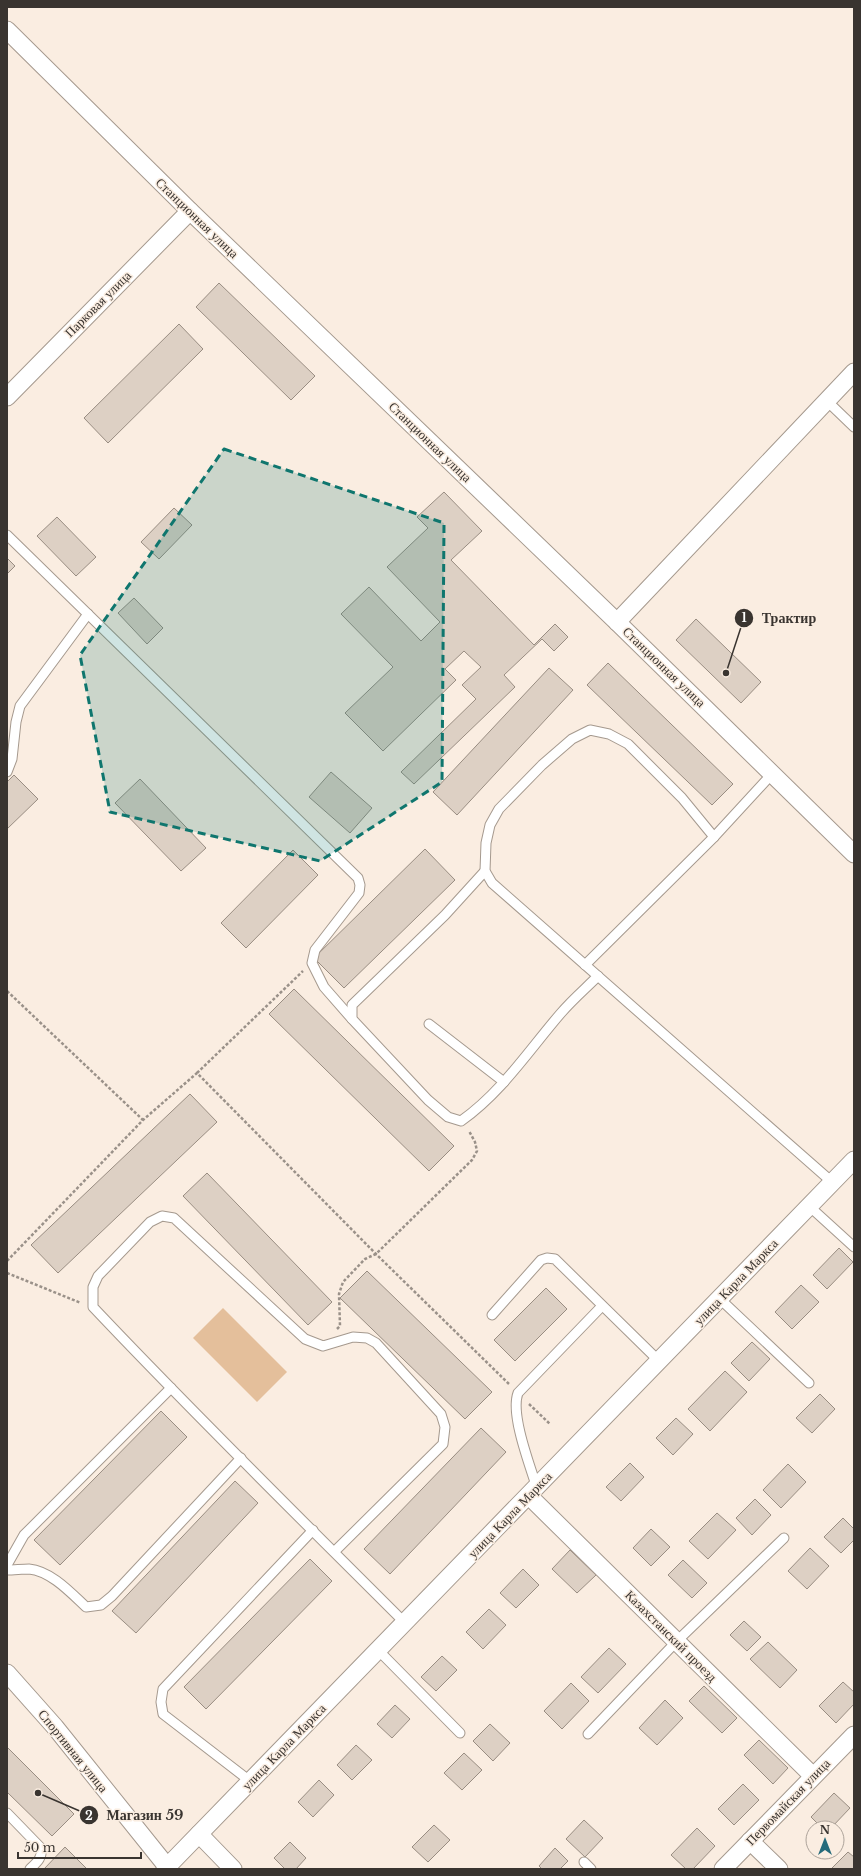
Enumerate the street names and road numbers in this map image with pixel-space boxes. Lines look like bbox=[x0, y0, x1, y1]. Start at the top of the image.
street label: Станционная улица bbox=[152, 174, 242, 262]
street label: Парковая улица bbox=[61, 267, 135, 341]
street label: Станционная улица bbox=[385, 398, 475, 486]
street label: Станционная улица bbox=[619, 623, 709, 711]
street label: улица Карла Маркса bbox=[690, 1235, 782, 1329]
street label: улица Карла Маркса bbox=[464, 1468, 556, 1562]
street label: Казахстанский проезд bbox=[622, 1587, 721, 1686]
street label: улица Карла Маркса bbox=[238, 1700, 330, 1794]
street label: Спортивная улица bbox=[34, 1706, 112, 1796]
street label: Первомайская улица bbox=[742, 1755, 834, 1849]

